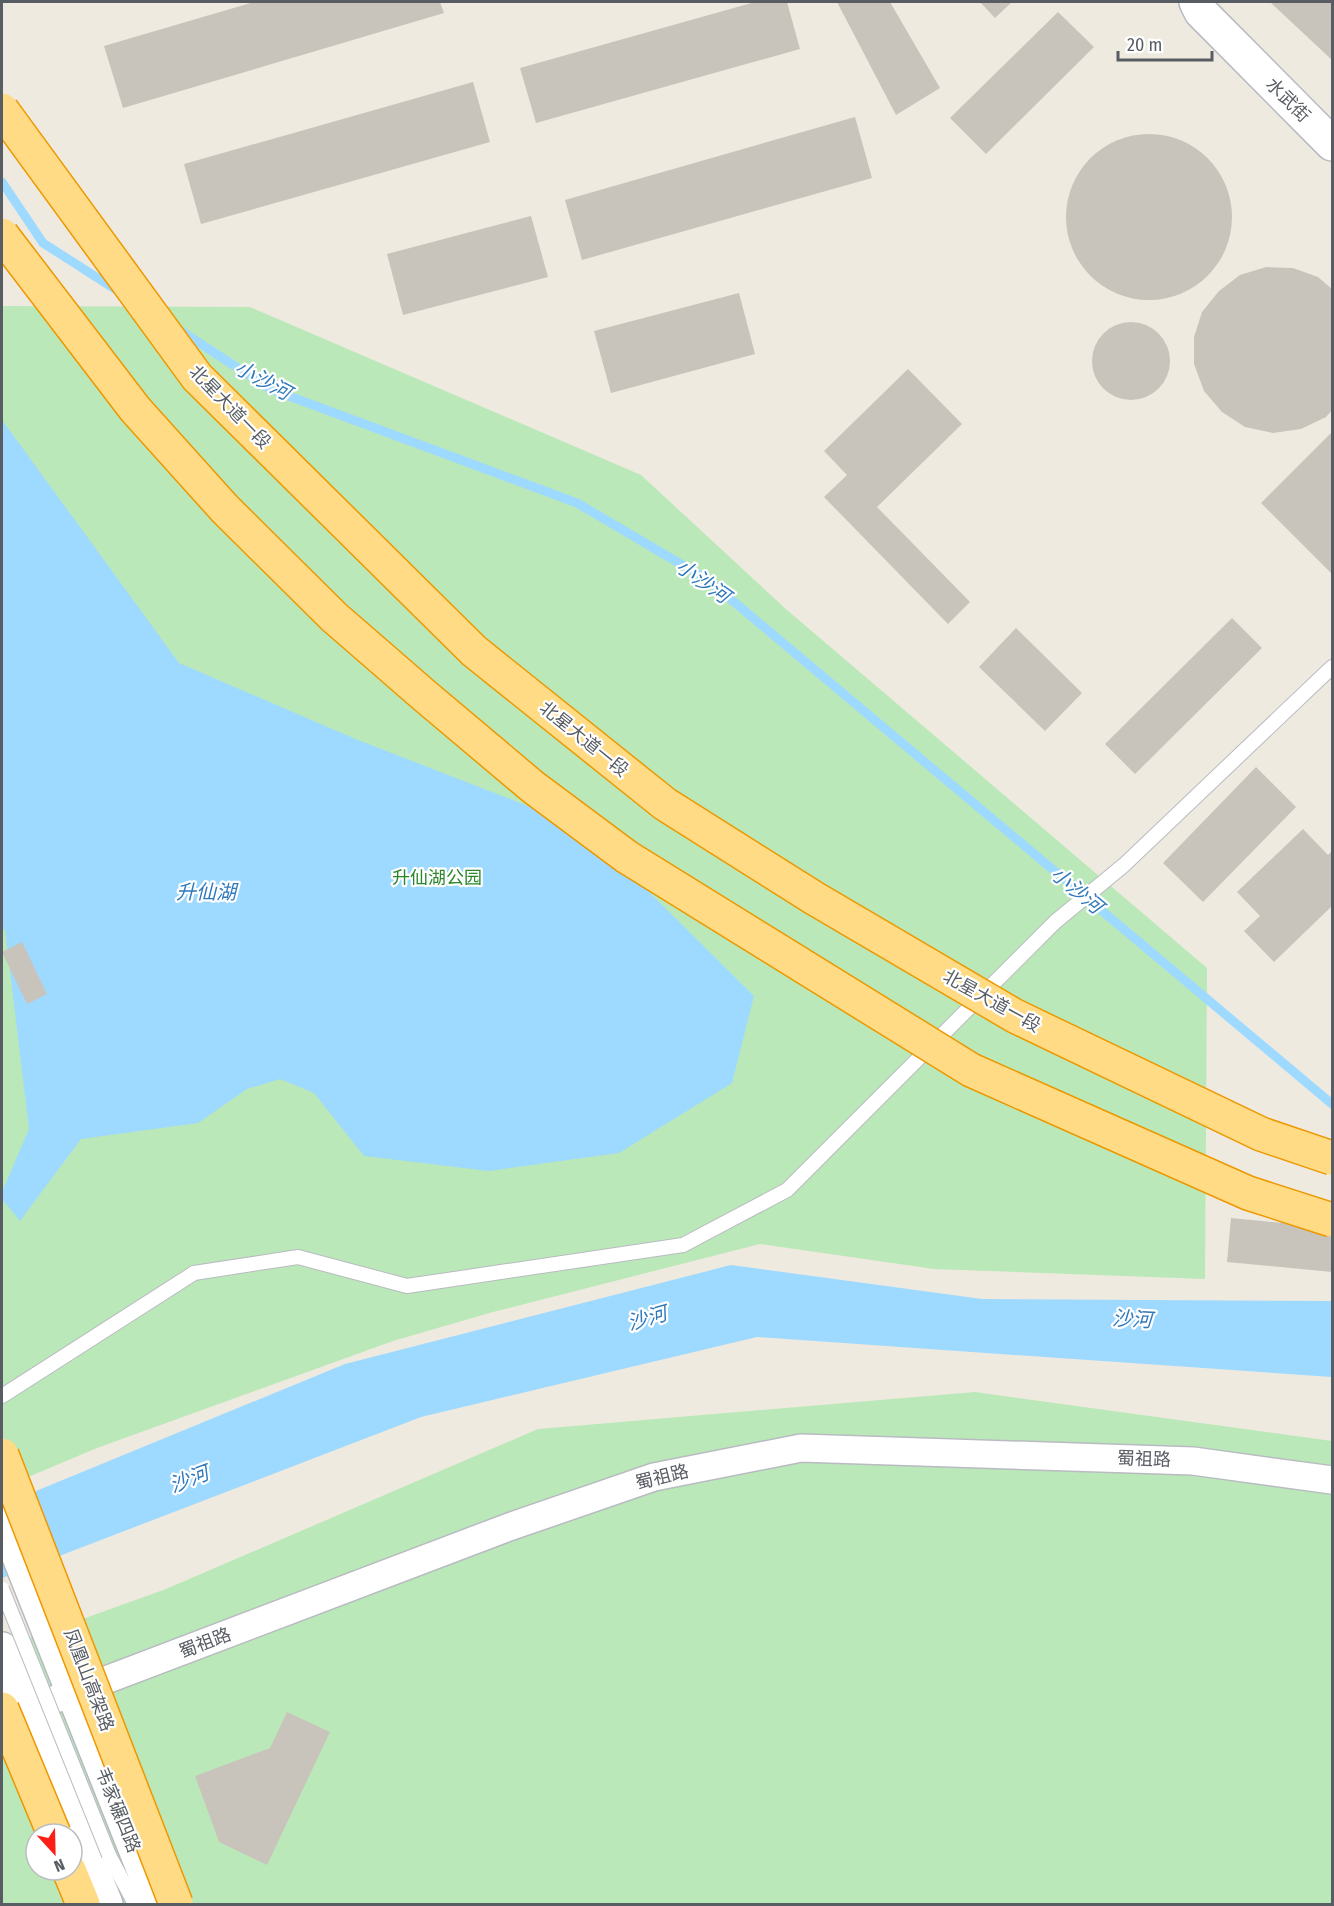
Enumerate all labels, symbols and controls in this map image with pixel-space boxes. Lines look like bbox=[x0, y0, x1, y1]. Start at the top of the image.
scale bar bbox=[1118, 24, 1212, 62]
text: 20 m bbox=[1127, 34, 1162, 56]
street label: 水武街 bbox=[1261, 73, 1315, 127]
water label: 小沙河 bbox=[231, 355, 299, 407]
street label: 北星大道一段 bbox=[185, 361, 275, 453]
water label: 小沙河 bbox=[672, 554, 738, 610]
street label: 北星大道一段 bbox=[535, 696, 633, 782]
water label: 小沙河 bbox=[1046, 862, 1111, 921]
park label: 升仙湖公园 bbox=[392, 867, 482, 889]
water label: 升仙湖 bbox=[176, 880, 239, 904]
street label: 北星大道一段 bbox=[939, 965, 1045, 1037]
water label: 沙河 bbox=[624, 1300, 673, 1335]
water label: 沙河 bbox=[1111, 1306, 1157, 1332]
street label: 蜀祖路 bbox=[1117, 1447, 1171, 1471]
water label: 沙河 bbox=[166, 1459, 216, 1497]
street label: 蜀祖路 bbox=[633, 1460, 691, 1494]
street label: 蜀祖路 bbox=[176, 1623, 234, 1663]
street label: 凤凰山高架路 bbox=[59, 1626, 119, 1734]
street label: 韦家碾四路 bbox=[91, 1764, 145, 1856]
north arrow bbox=[24, 1822, 84, 1882]
text: N bbox=[51, 1855, 67, 1876]

